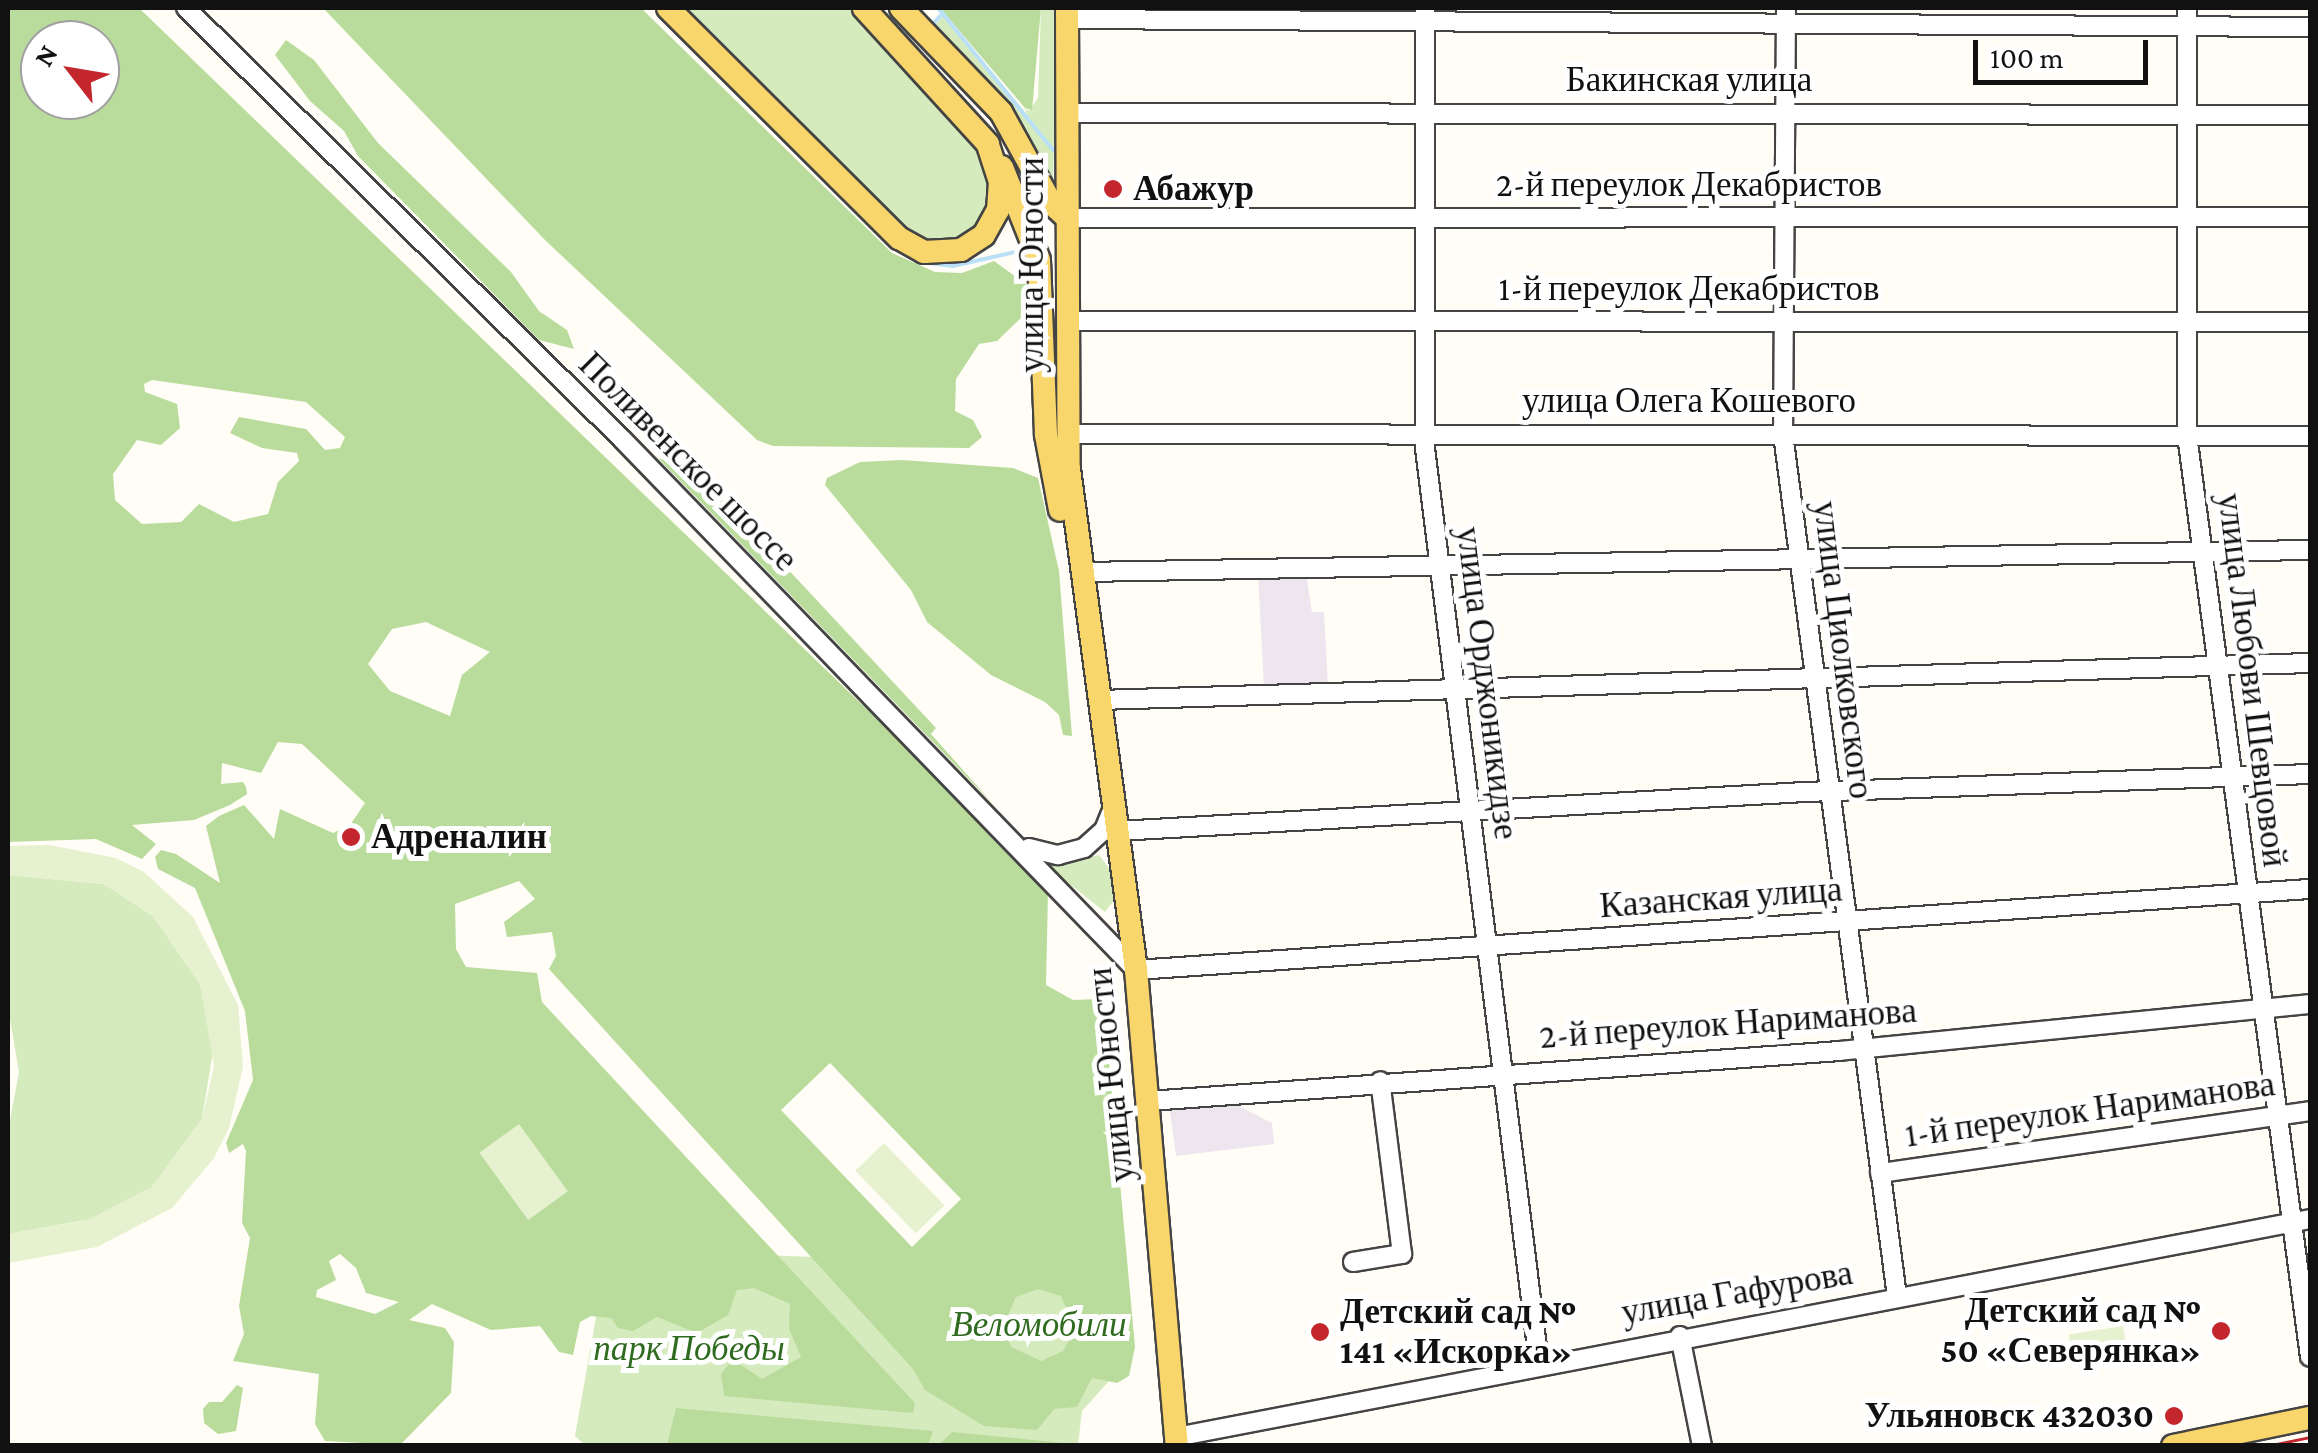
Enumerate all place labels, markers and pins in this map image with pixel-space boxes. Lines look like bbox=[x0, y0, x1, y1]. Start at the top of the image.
place label: Абажур bbox=[1133, 168, 1254, 210]
marker: Абажур bbox=[1102, 178, 1124, 200]
place label: Адреналин bbox=[371, 816, 547, 858]
marker: Адреналин bbox=[340, 826, 362, 848]
place label: Детский сад № 50 «Северянка» bbox=[1940, 1290, 2201, 1372]
place label: Детский сад № 141 «Искорка» bbox=[1340, 1291, 1576, 1373]
marker: Детский сад № 50 «Северянка» bbox=[2210, 1320, 2232, 1342]
marker: Детский сад № 141 «Искорка» bbox=[1309, 1321, 1331, 1343]
place label: Ульяновск 432030 bbox=[1864, 1395, 2154, 1437]
marker: Ульяновск 432030 bbox=[2163, 1405, 2185, 1427]

